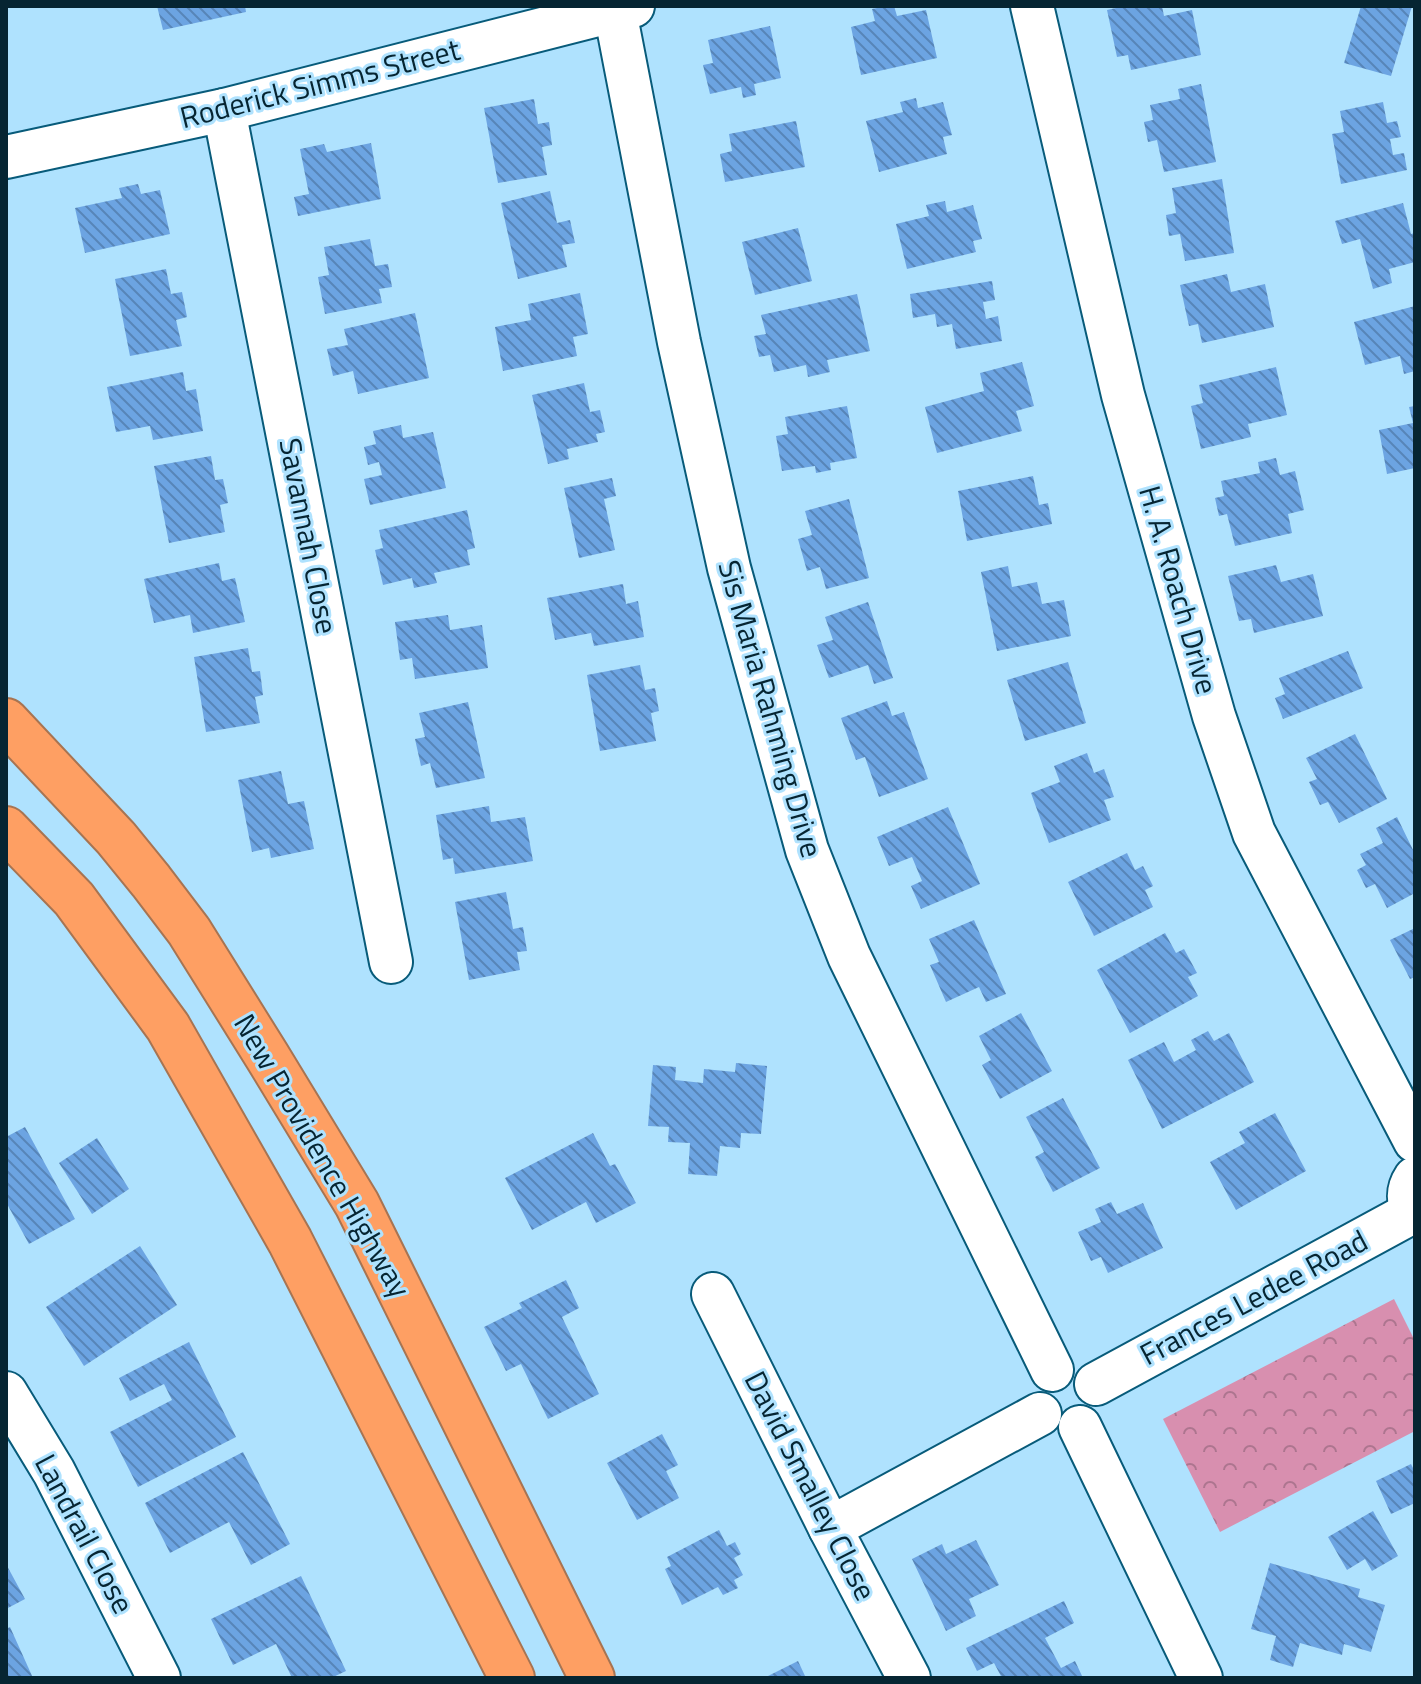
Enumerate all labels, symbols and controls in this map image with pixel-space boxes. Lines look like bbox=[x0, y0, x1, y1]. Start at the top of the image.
street label: Roderick Simms Street bbox=[175, 26, 465, 140]
street label: Savannah Close bbox=[267, 434, 350, 638]
street label: H. A. Roach Drive bbox=[1127, 480, 1231, 699]
street label: Sis Maria Rahming Drive bbox=[707, 555, 835, 863]
street label: New Providence Highway bbox=[223, 1005, 423, 1306]
street label: Frances Ledee Road bbox=[1131, 1218, 1376, 1377]
street label: David Smalley Close bbox=[733, 1363, 889, 1608]
street label: Landrail Close bbox=[23, 1445, 146, 1622]

